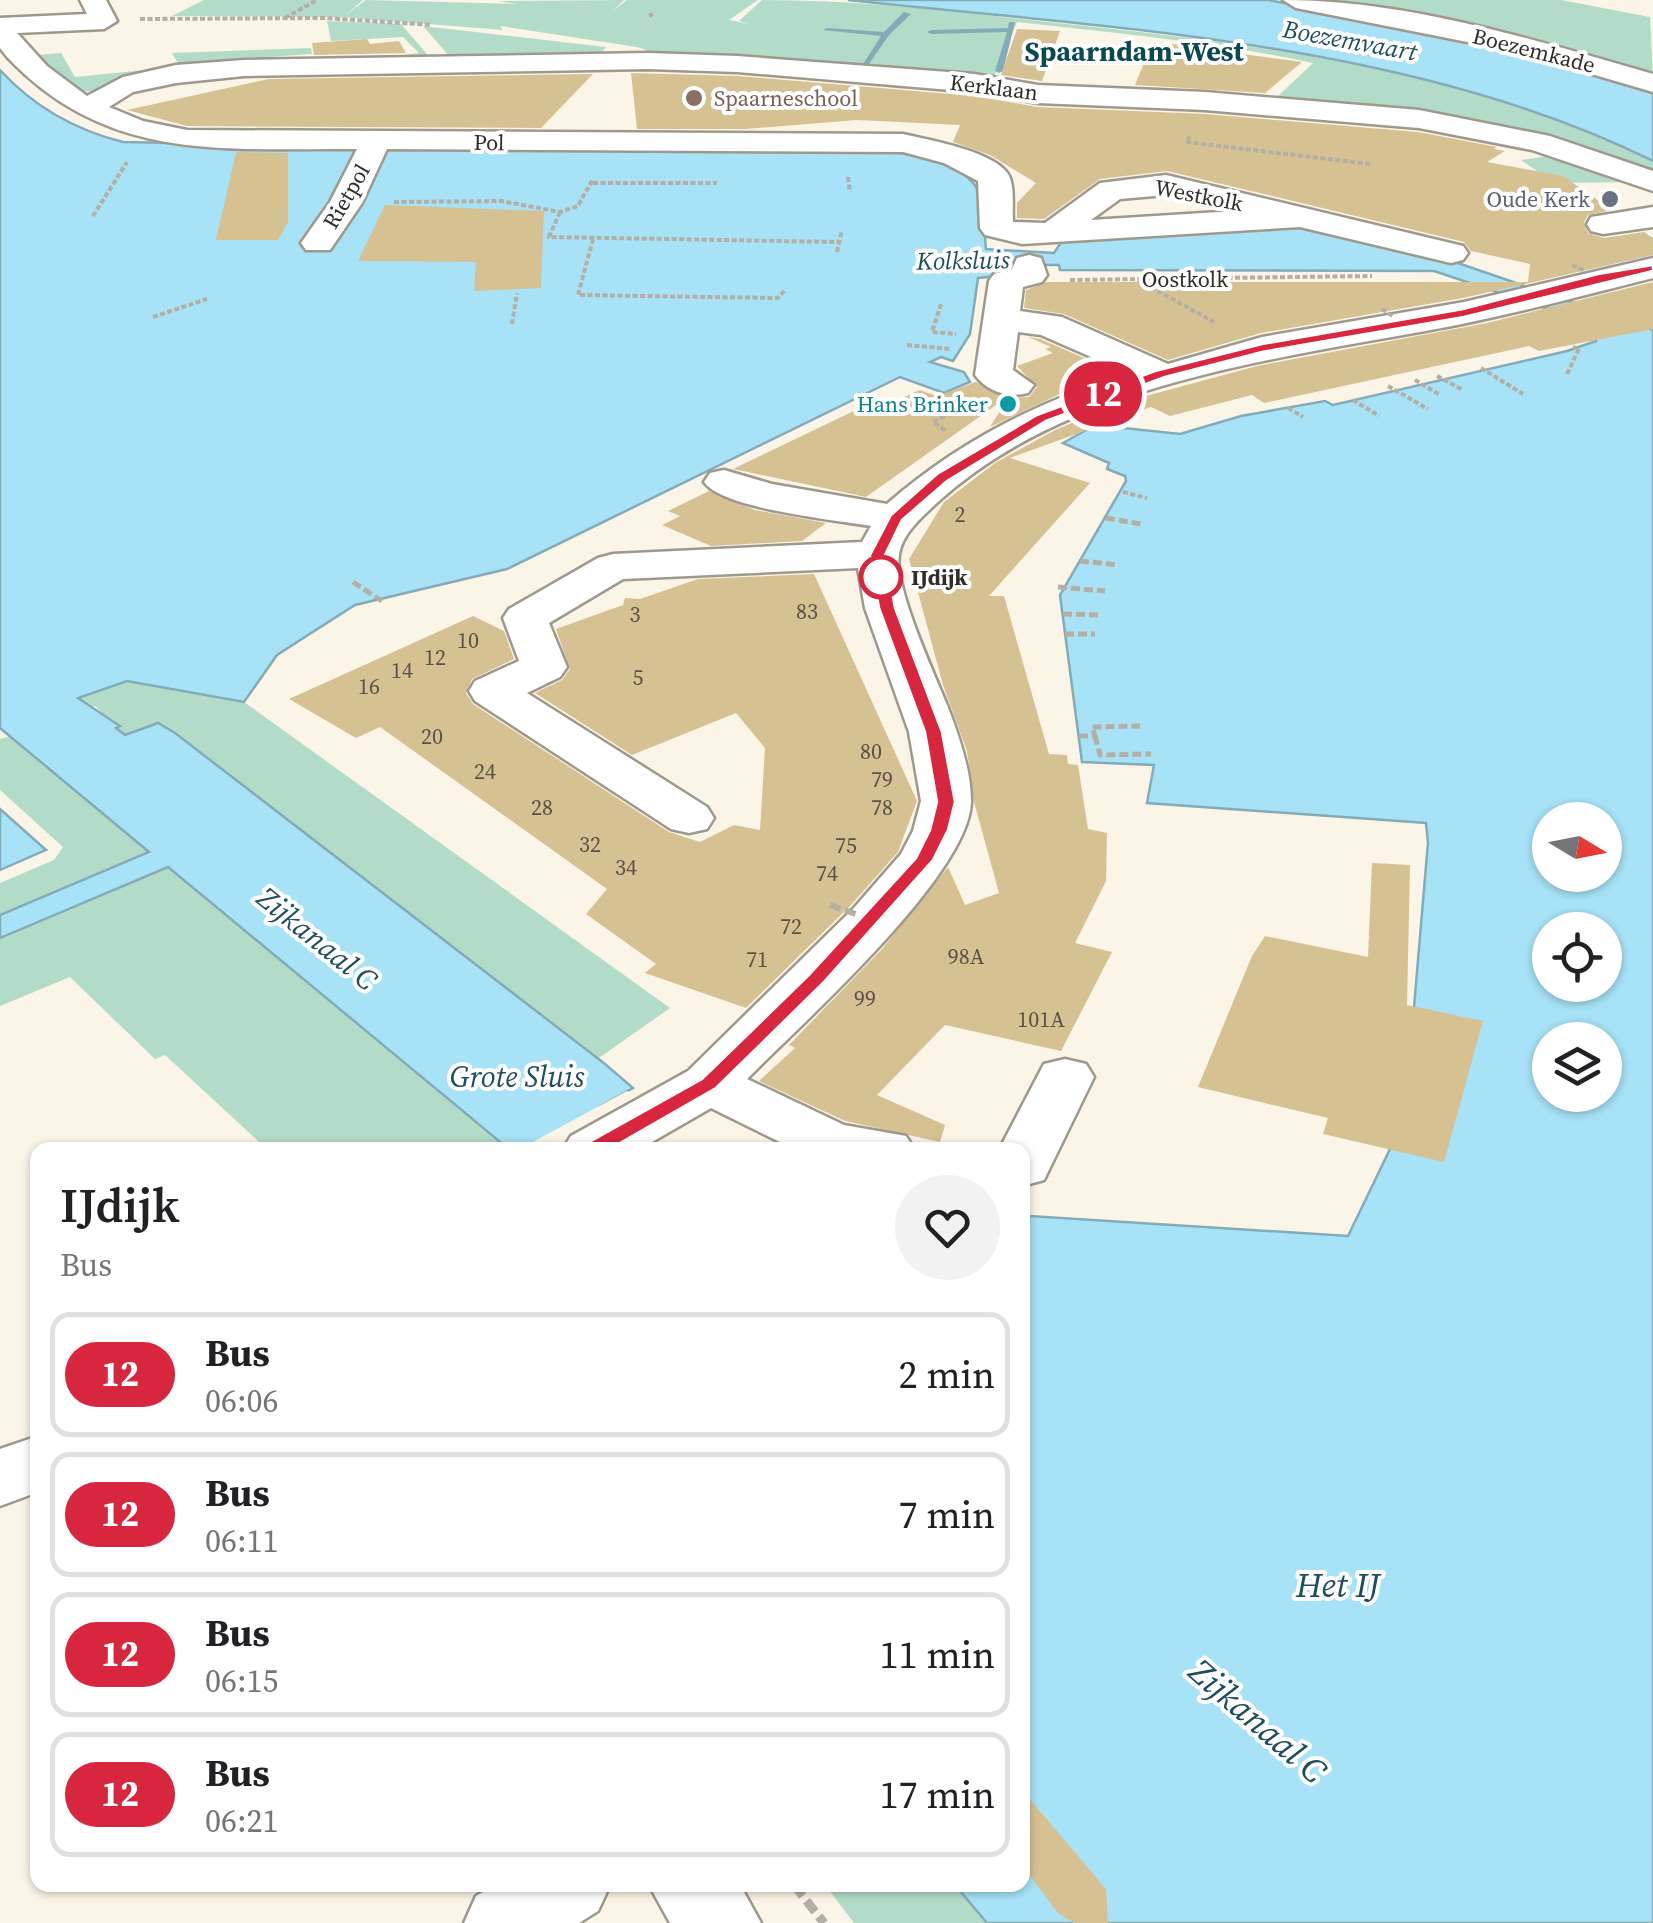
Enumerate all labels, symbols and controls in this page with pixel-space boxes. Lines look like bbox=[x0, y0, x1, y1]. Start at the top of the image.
water label: Boezemvaart bbox=[1279, 11, 1420, 69]
street label: Boezemkade bbox=[1470, 20, 1598, 80]
district label: Spaarndam-West bbox=[1024, 32, 1245, 70]
street label: Kerklaan bbox=[948, 67, 1040, 107]
place label: Spaarneschool bbox=[714, 83, 858, 113]
marker: Spaarneschool bbox=[683, 87, 705, 109]
street label: Pol bbox=[473, 127, 505, 157]
street label: Rietpol bbox=[315, 158, 377, 234]
street label: Westkolk bbox=[1152, 172, 1247, 218]
place label: Oude Kerk bbox=[1486, 184, 1591, 214]
marker: Oude Kerk bbox=[1599, 188, 1621, 210]
water label: Kolksluis bbox=[915, 242, 1011, 278]
street label: Oostkolk bbox=[1142, 264, 1229, 294]
line badge: 12 bbox=[1058, 362, 1148, 426]
text: 12 bbox=[1084, 370, 1122, 418]
place label: Hans Brinker bbox=[857, 389, 989, 419]
marker: Hans Brinker bbox=[997, 393, 1019, 415]
house number: 2 bbox=[954, 499, 966, 529]
marker: IJdijk bbox=[860, 556, 902, 598]
place label: IJdijk bbox=[911, 562, 968, 592]
house number: 83 bbox=[796, 596, 818, 626]
house number: 3 bbox=[629, 599, 641, 629]
house number: 10 bbox=[457, 625, 479, 655]
house number: 12 bbox=[424, 642, 446, 672]
house number: 14 bbox=[391, 655, 413, 685]
house number: 5 bbox=[632, 662, 644, 692]
house number: 16 bbox=[358, 671, 380, 701]
house number: 20 bbox=[421, 721, 443, 751]
house number: 80 bbox=[860, 736, 882, 766]
house number: 24 bbox=[474, 756, 496, 786]
house number: 79 bbox=[871, 764, 893, 794]
house number: 28 bbox=[531, 792, 553, 822]
house number: 78 bbox=[871, 792, 893, 822]
north arrow bbox=[1532, 802, 1622, 892]
map controls bbox=[1532, 802, 1622, 1112]
house number: 32 bbox=[579, 829, 601, 859]
house number: 75 bbox=[835, 830, 857, 860]
house number: 34 bbox=[615, 852, 637, 882]
house number: 74 bbox=[816, 858, 838, 888]
water label: Zijkanaal C bbox=[248, 877, 386, 1000]
house number: 72 bbox=[780, 911, 802, 941]
button: locate bbox=[1532, 912, 1622, 1002]
house number: 98A bbox=[948, 941, 985, 971]
house number: 71 bbox=[746, 944, 768, 974]
house number: 99 bbox=[854, 983, 876, 1013]
house number: 101A bbox=[1017, 1004, 1065, 1034]
button: layers bbox=[1532, 1022, 1622, 1112]
water label: Grote Sluis bbox=[450, 1056, 584, 1097]
text: IJdijk bbox=[60, 1172, 179, 1238]
button: heart bbox=[895, 1175, 1000, 1280]
text: Bus bbox=[60, 1243, 112, 1287]
text: Bus bbox=[205, 1327, 270, 1379]
text: 2 min bbox=[899, 1349, 995, 1401]
text: 12 bbox=[101, 1350, 139, 1398]
text: 06:06 bbox=[205, 1379, 279, 1423]
text: Bus bbox=[205, 1467, 270, 1519]
text: 7 min bbox=[899, 1489, 995, 1541]
text: 12 bbox=[101, 1490, 139, 1538]
text: 06:11 bbox=[205, 1519, 279, 1563]
water label: Het IJ bbox=[1295, 1561, 1382, 1609]
text: Bus bbox=[205, 1607, 270, 1659]
text: 11 min bbox=[880, 1629, 995, 1681]
text: 12 bbox=[101, 1630, 139, 1678]
water label: Zijkanaal C bbox=[1178, 1647, 1337, 1794]
text: 06:15 bbox=[205, 1659, 279, 1703]
text: Bus bbox=[205, 1747, 270, 1799]
text: 17 min bbox=[880, 1769, 995, 1821]
text: 12 bbox=[101, 1770, 139, 1818]
text: 06:21 bbox=[205, 1799, 279, 1843]

